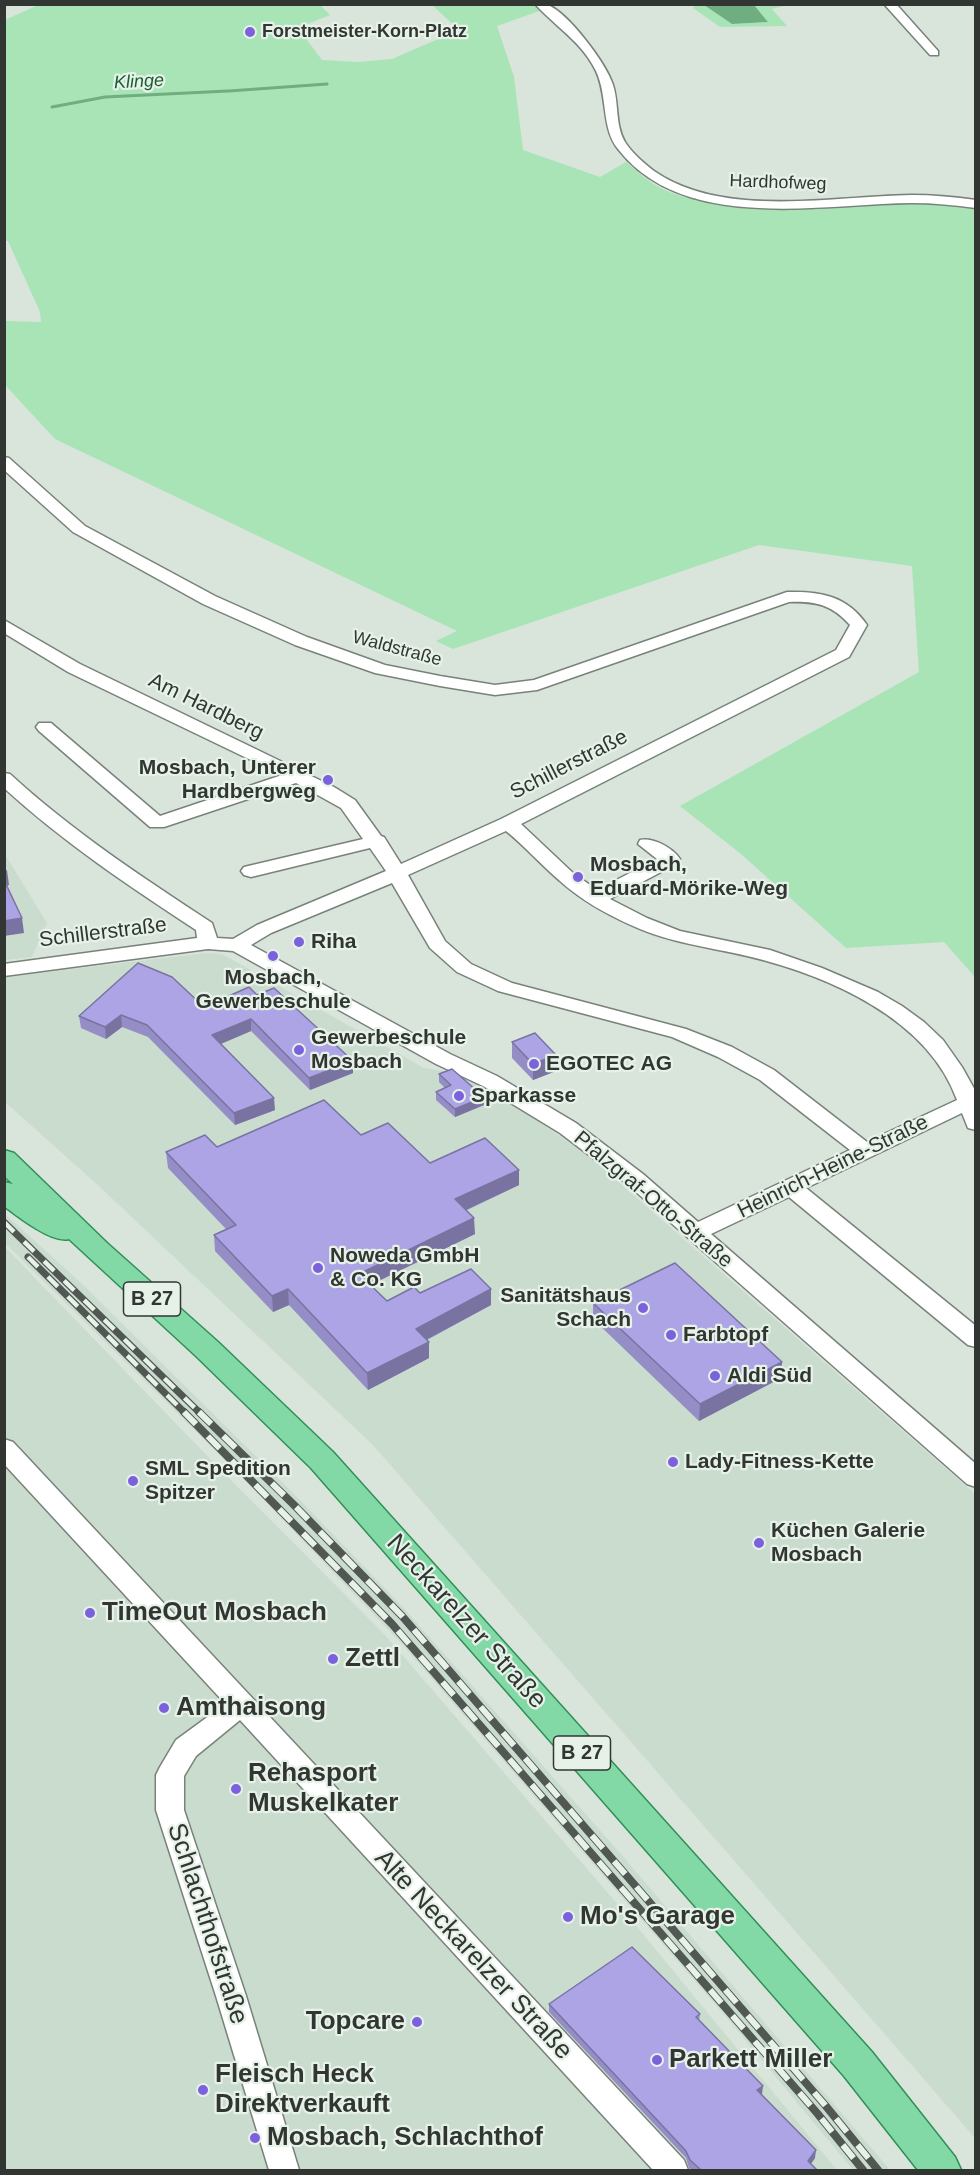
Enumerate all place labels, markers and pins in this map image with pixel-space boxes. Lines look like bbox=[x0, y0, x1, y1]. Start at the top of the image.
place label: Forstmeister-Korn-Platz bbox=[262, 21, 467, 43]
marker: Forstmeister-Korn-Platz bbox=[243, 25, 257, 39]
place label: Mosbach, Unterer Hardbergweg bbox=[139, 755, 316, 805]
marker: Mosbach, Unterer Hardbergweg bbox=[321, 773, 335, 787]
place label: Mosbach, Eduard-Mörike-Weg bbox=[590, 852, 788, 902]
marker: Mosbach, Eduard-Mörike-Weg bbox=[571, 870, 585, 884]
place label: Riha bbox=[311, 929, 357, 955]
marker: Riha bbox=[292, 935, 306, 949]
marker: Mosbach, Gewerbeschule bbox=[266, 949, 280, 963]
place label: Mosbach, Gewerbeschule bbox=[195, 965, 351, 1015]
place label: Gewerbeschule Mosbach bbox=[311, 1025, 466, 1075]
marker: Gewerbeschule Mosbach bbox=[292, 1043, 306, 1057]
place label: EGOTEC AG bbox=[546, 1051, 672, 1077]
marker: EGOTEC AG bbox=[527, 1057, 541, 1071]
place label: Sparkasse bbox=[471, 1083, 576, 1109]
marker: Sparkasse bbox=[452, 1089, 466, 1103]
place label: Noweda GmbH & Co. KG bbox=[330, 1243, 479, 1293]
marker: Noweda GmbH & Co. KG bbox=[311, 1261, 325, 1275]
place label: Sanitätshaus Schach bbox=[500, 1283, 631, 1333]
marker: Sanitätshaus Schach bbox=[636, 1301, 650, 1315]
place label: Farbtopf bbox=[683, 1322, 768, 1348]
marker: Farbtopf bbox=[664, 1328, 678, 1342]
place label: Aldi Süd bbox=[727, 1363, 812, 1389]
marker: Aldi Süd bbox=[708, 1369, 722, 1383]
place label: Lady-Fitness-Kette bbox=[685, 1449, 874, 1475]
marker: Lady-Fitness-Kette bbox=[666, 1455, 680, 1469]
place label: SML Spedition Spitzer bbox=[145, 1456, 291, 1506]
marker: SML Spedition Spitzer bbox=[126, 1474, 140, 1488]
place label: Küchen Galerie Mosbach bbox=[771, 1518, 925, 1568]
marker: Küchen Galerie Mosbach bbox=[752, 1536, 766, 1550]
place label: TimeOut Mosbach bbox=[102, 1597, 327, 1629]
marker: TimeOut Mosbach bbox=[83, 1606, 97, 1620]
place label: Zettl bbox=[345, 1643, 400, 1675]
marker: Zettl bbox=[326, 1652, 340, 1666]
place label: Amthaisong bbox=[176, 1692, 326, 1724]
marker: Amthaisong bbox=[157, 1701, 171, 1715]
place label: Rehasport Muskelkater bbox=[248, 1758, 398, 1820]
marker: Rehasport Muskelkater bbox=[229, 1782, 243, 1796]
place label: Mo's Garage bbox=[580, 1901, 735, 1933]
marker: Mo's Garage bbox=[561, 1910, 575, 1924]
place label: Topcare bbox=[306, 2006, 405, 2038]
marker: Topcare bbox=[410, 2015, 424, 2029]
place label: Parkett Miller bbox=[669, 2044, 832, 2076]
marker: Parkett Miller bbox=[650, 2053, 664, 2067]
place label: Fleisch Heck Direktverkauft bbox=[215, 2059, 390, 2120]
marker: Fleisch Heck Direktverkauft bbox=[196, 2083, 210, 2097]
place label: Mosbach, Schlachthof bbox=[267, 2122, 543, 2154]
marker: Mosbach, Schlachthof bbox=[248, 2131, 262, 2145]

